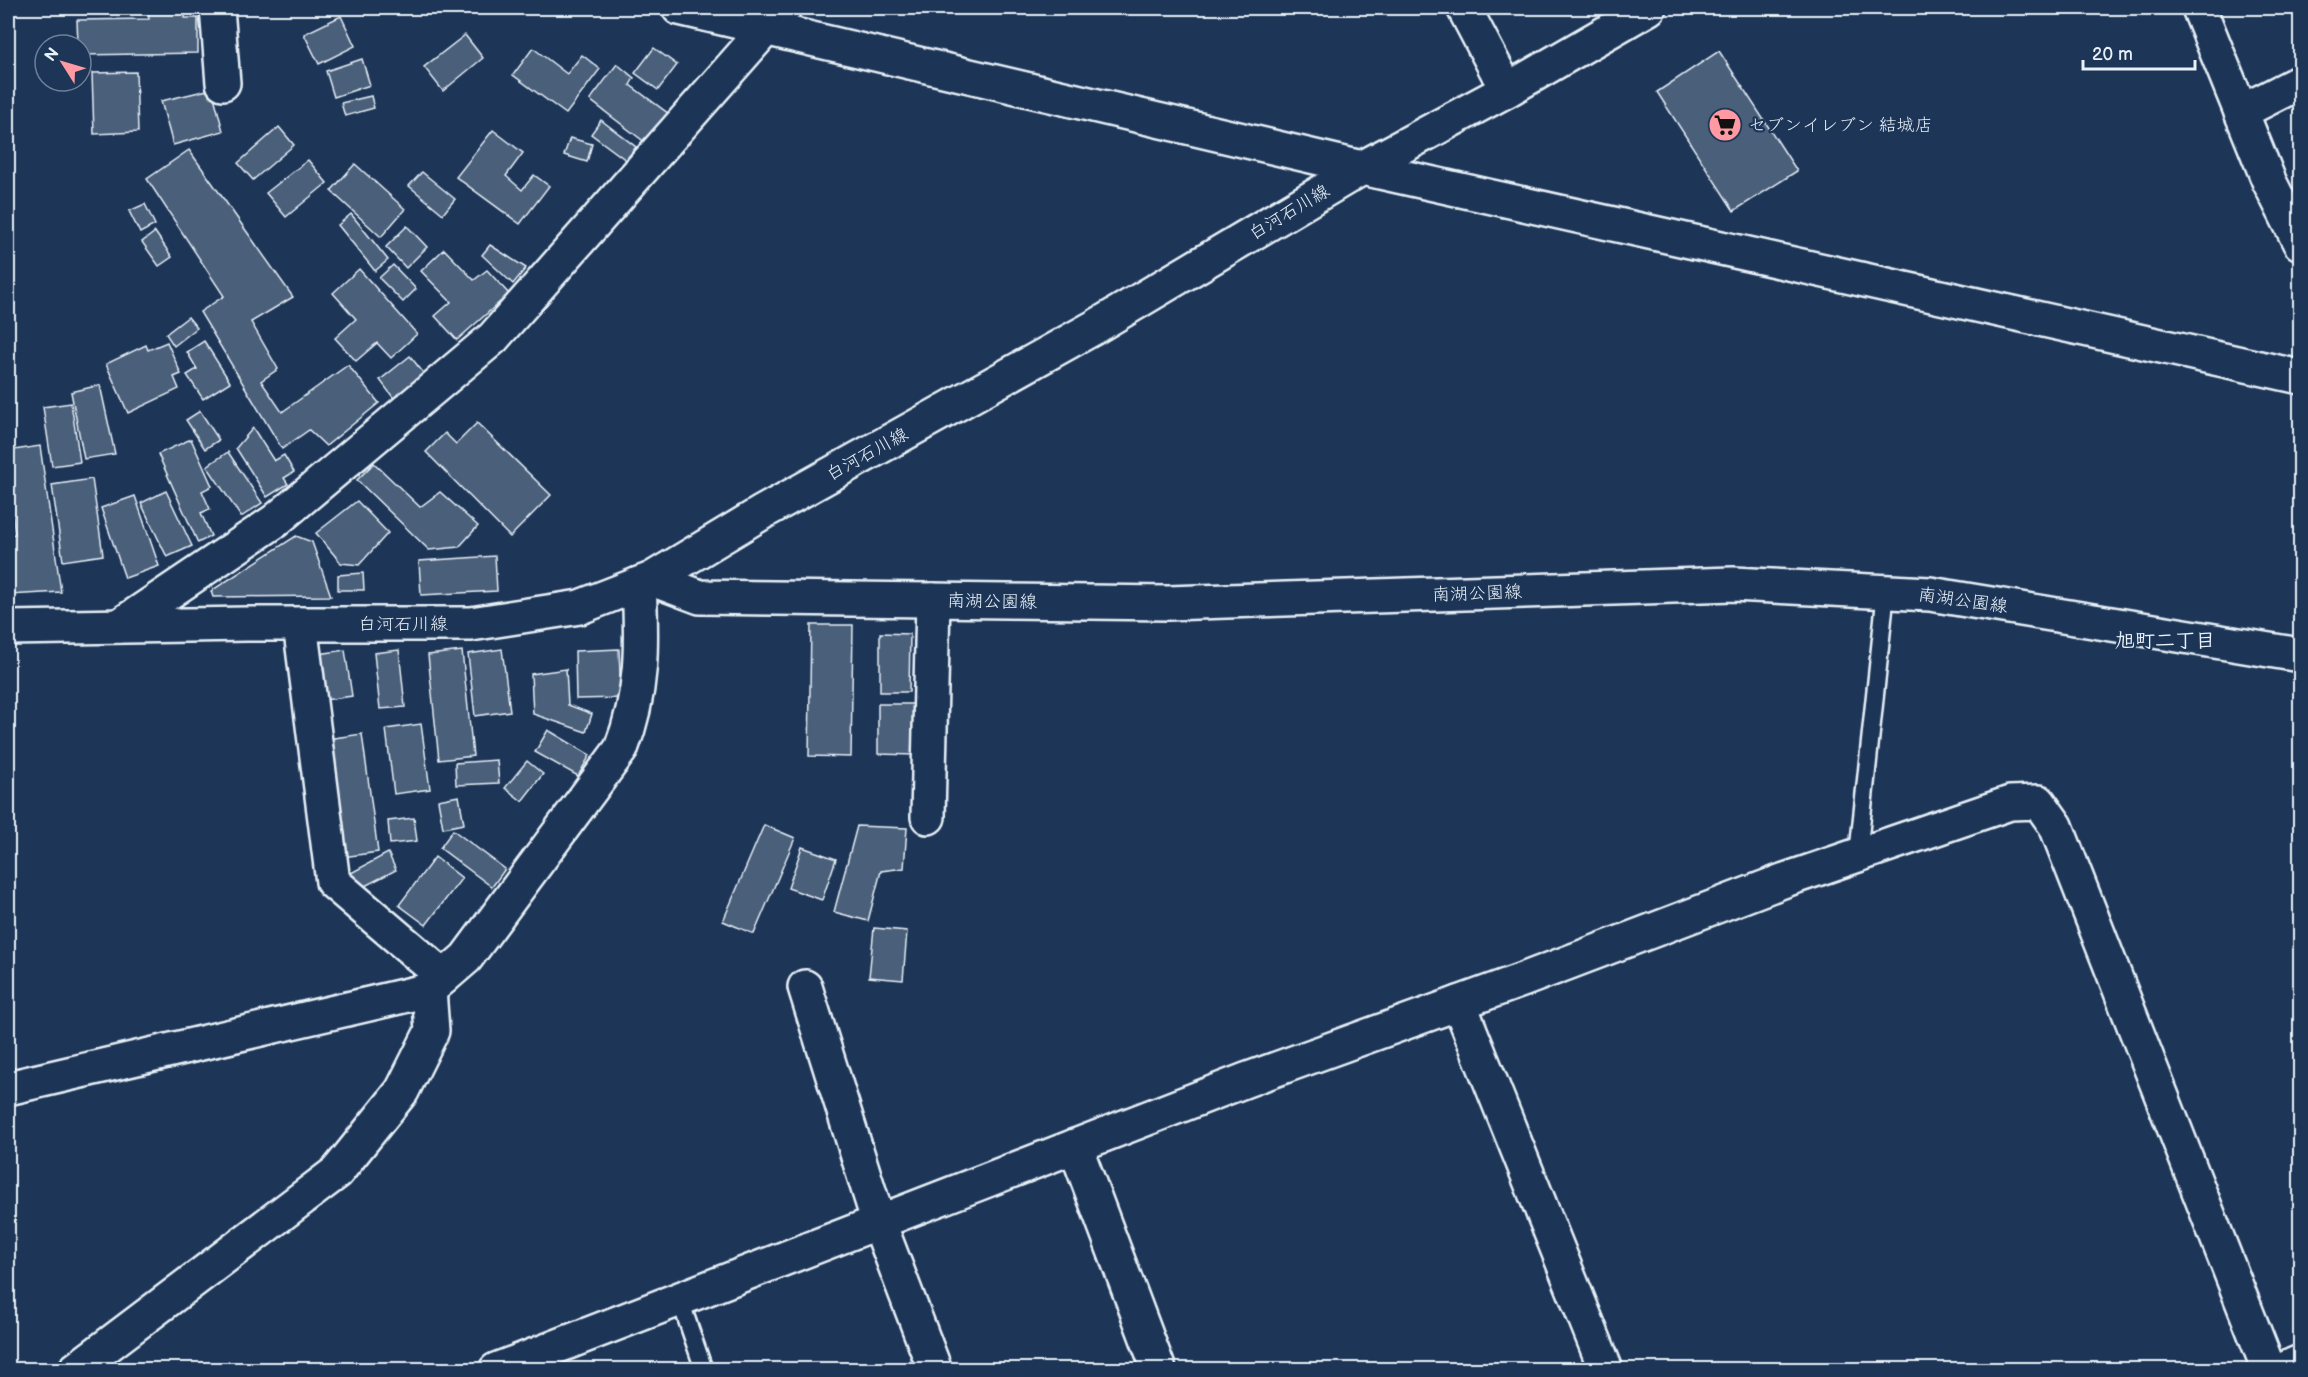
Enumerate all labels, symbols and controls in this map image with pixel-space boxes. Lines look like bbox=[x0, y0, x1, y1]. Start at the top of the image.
north arrow bbox=[33, 33, 93, 93]
scale bar bbox=[2083, 33, 2196, 71]
text: N bbox=[41, 44, 63, 65]
text: 20 m bbox=[2092, 44, 2133, 65]
supermarket icon: セブンイレブン 結城店 bbox=[1707, 107, 1743, 143]
place label: セブンイレブン 結城店 bbox=[1748, 115, 1933, 136]
street label: 白河石川線 bbox=[1245, 180, 1333, 245]
street label: 白河石川線 bbox=[823, 423, 912, 485]
street label: 南湖公園線 bbox=[1432, 581, 1522, 606]
street label: 南湖公園線 bbox=[1917, 584, 2009, 617]
street label: 南湖公園線 bbox=[947, 590, 1037, 613]
street label: 白河石川線 bbox=[358, 614, 448, 635]
district label: 旭町二丁目 bbox=[2115, 629, 2215, 653]

